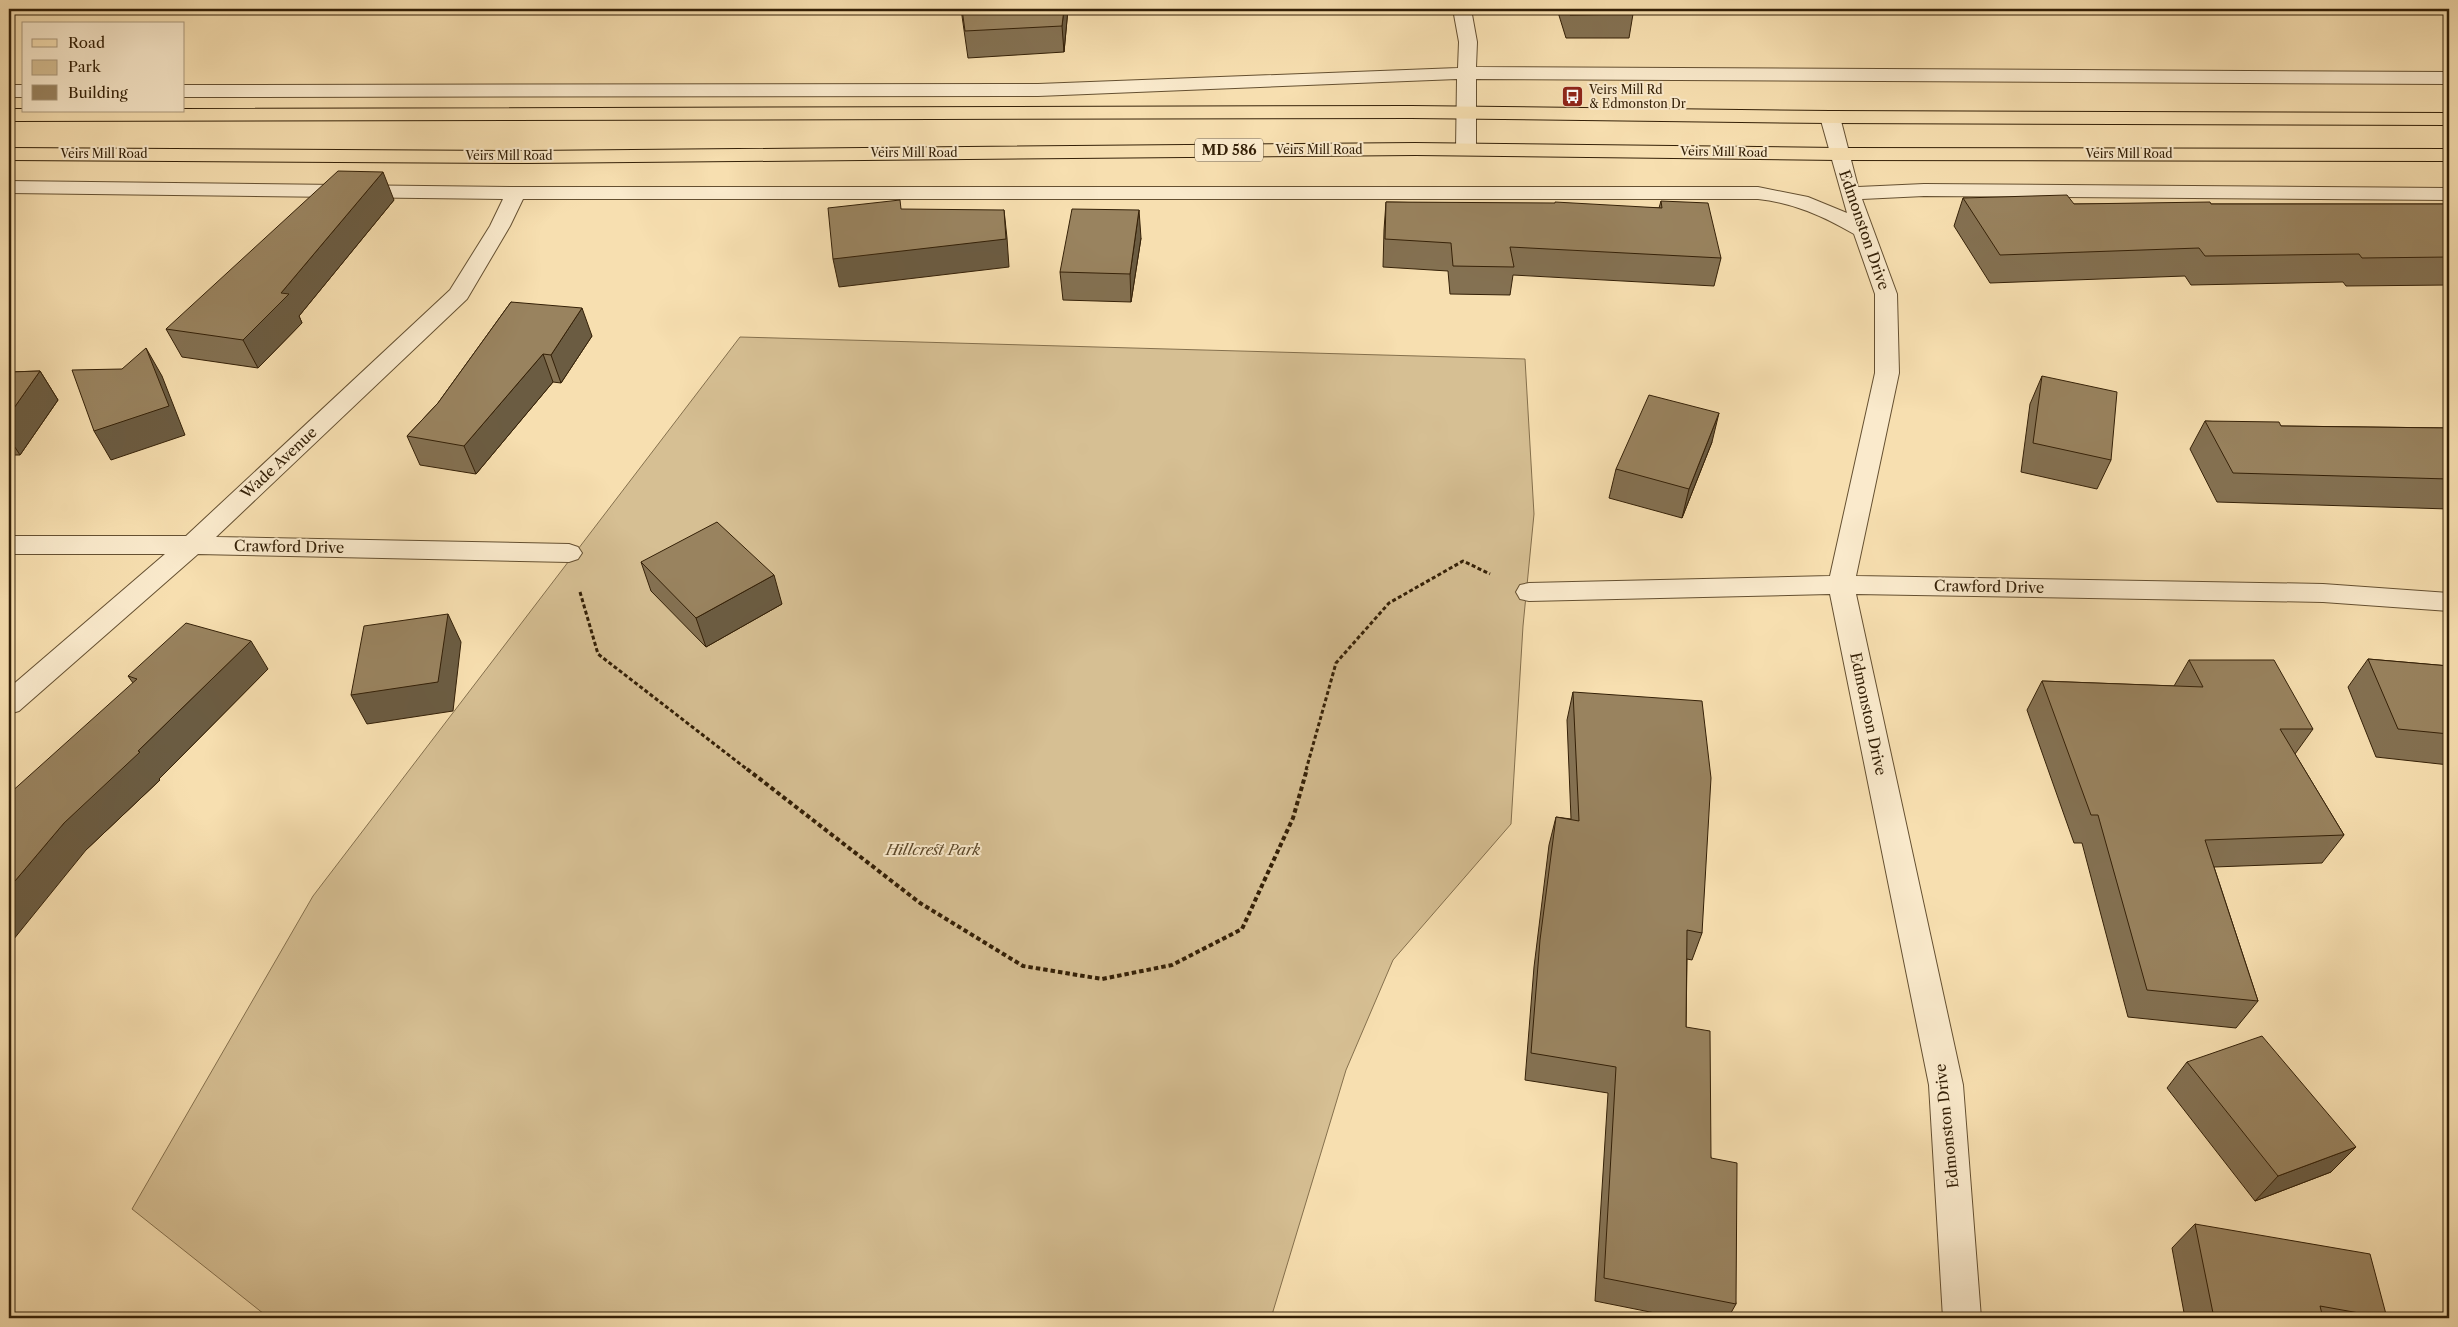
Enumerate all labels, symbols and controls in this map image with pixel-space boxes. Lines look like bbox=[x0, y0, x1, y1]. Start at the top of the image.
legend bbox=[22, 22, 185, 112]
text: Road bbox=[68, 33, 105, 52]
text: Park bbox=[68, 57, 102, 76]
place label: Veirs Mill Rd & Edmonston Dr bbox=[1588, 82, 1686, 111]
text: Building bbox=[68, 83, 128, 102]
bus stop icon: Veirs Mill Rd & Edmonston Dr bbox=[1561, 85, 1585, 109]
road number: MD 586 bbox=[1195, 138, 1263, 162]
street label: Veirs Mill Road bbox=[1274, 142, 1363, 157]
street label: Veirs Mill Road bbox=[1679, 143, 1768, 160]
street label: Veirs Mill Road bbox=[869, 145, 958, 160]
street label: Veirs Mill Road bbox=[59, 146, 148, 161]
street label: Veirs Mill Road bbox=[2084, 146, 2173, 161]
street label: Veirs Mill Road bbox=[464, 148, 553, 163]
street label: Edmonston Drive bbox=[1835, 167, 1894, 292]
street label: Wade Avenue bbox=[236, 423, 321, 503]
street label: Crawford Drive bbox=[234, 536, 344, 557]
street label: Crawford Drive bbox=[1934, 576, 2044, 597]
street label: Edmonston Drive bbox=[1846, 651, 1891, 777]
park label: Hillcrest Park bbox=[885, 840, 980, 859]
street label: Edmonston Drive bbox=[1931, 1063, 1963, 1189]

